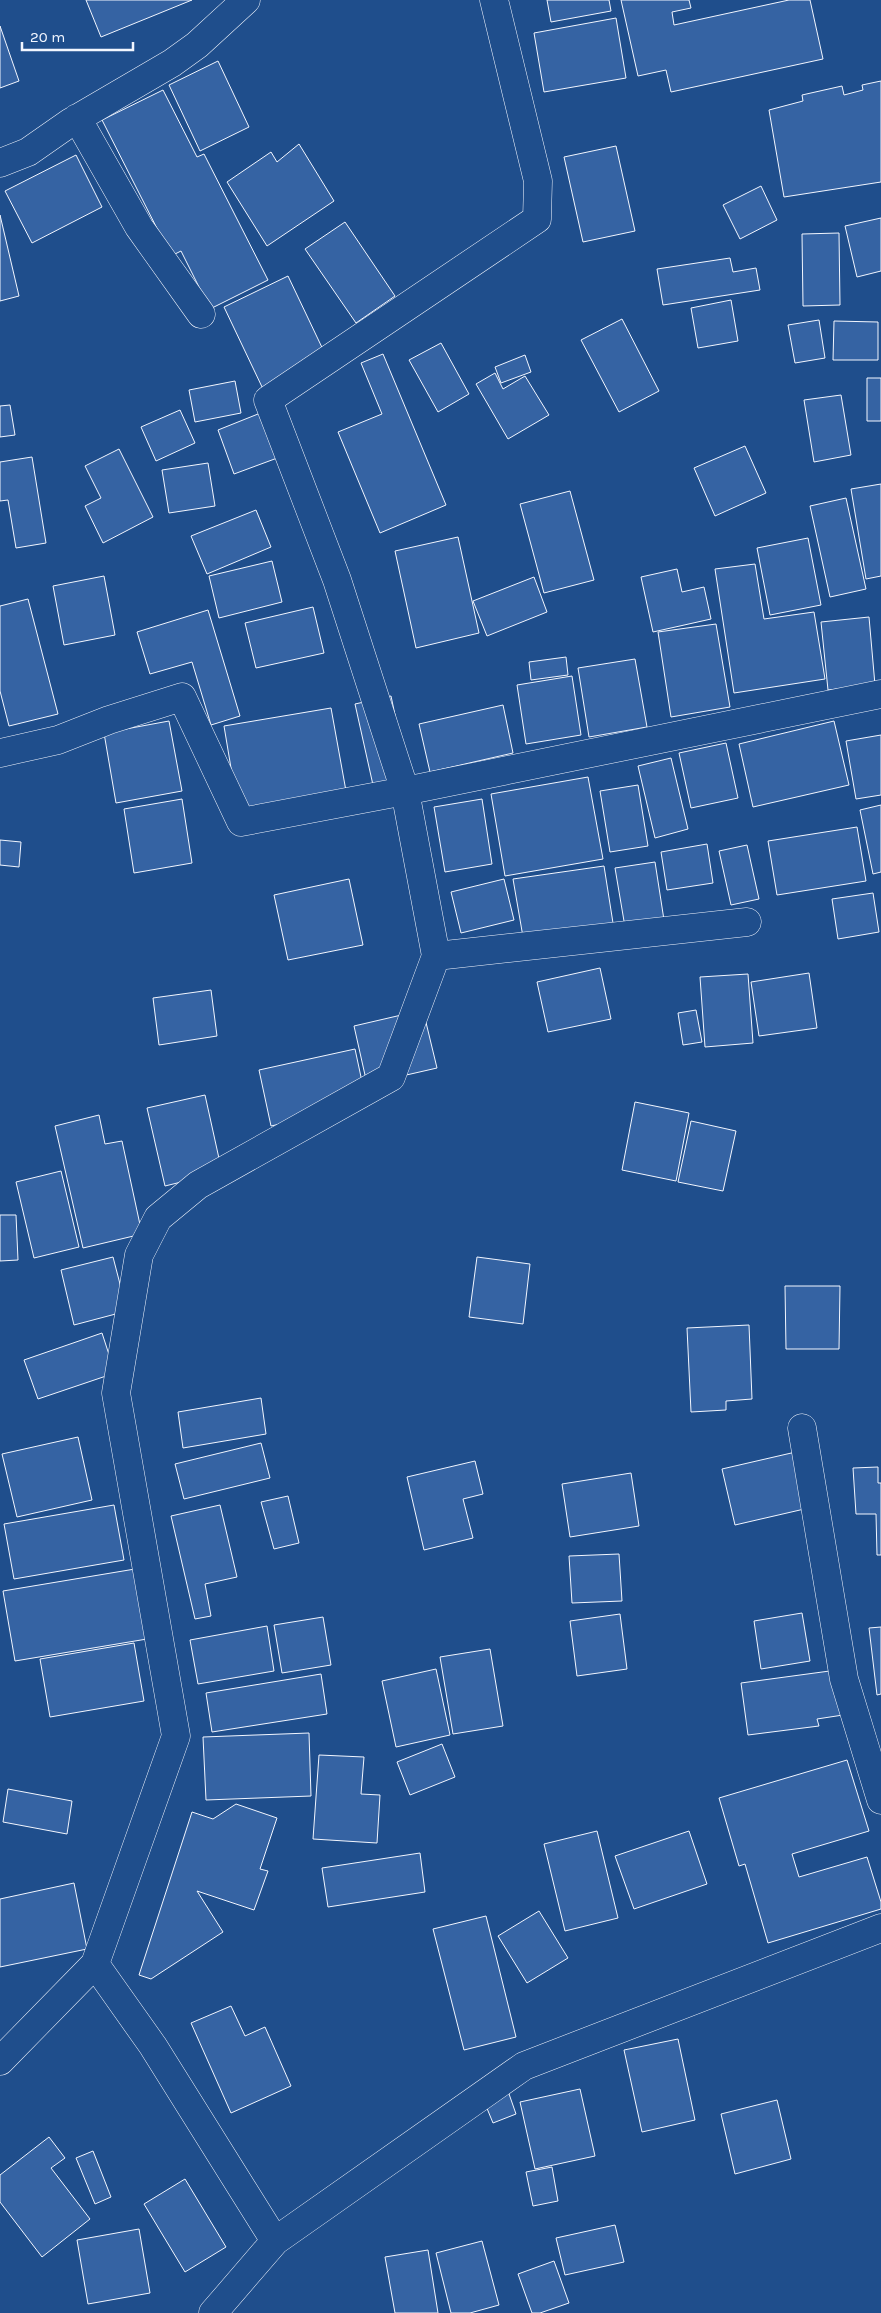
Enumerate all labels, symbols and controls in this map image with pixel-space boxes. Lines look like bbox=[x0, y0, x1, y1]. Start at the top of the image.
scale bar bbox=[22, 20, 134, 52]
text: 20 m bbox=[30, 28, 65, 46]

